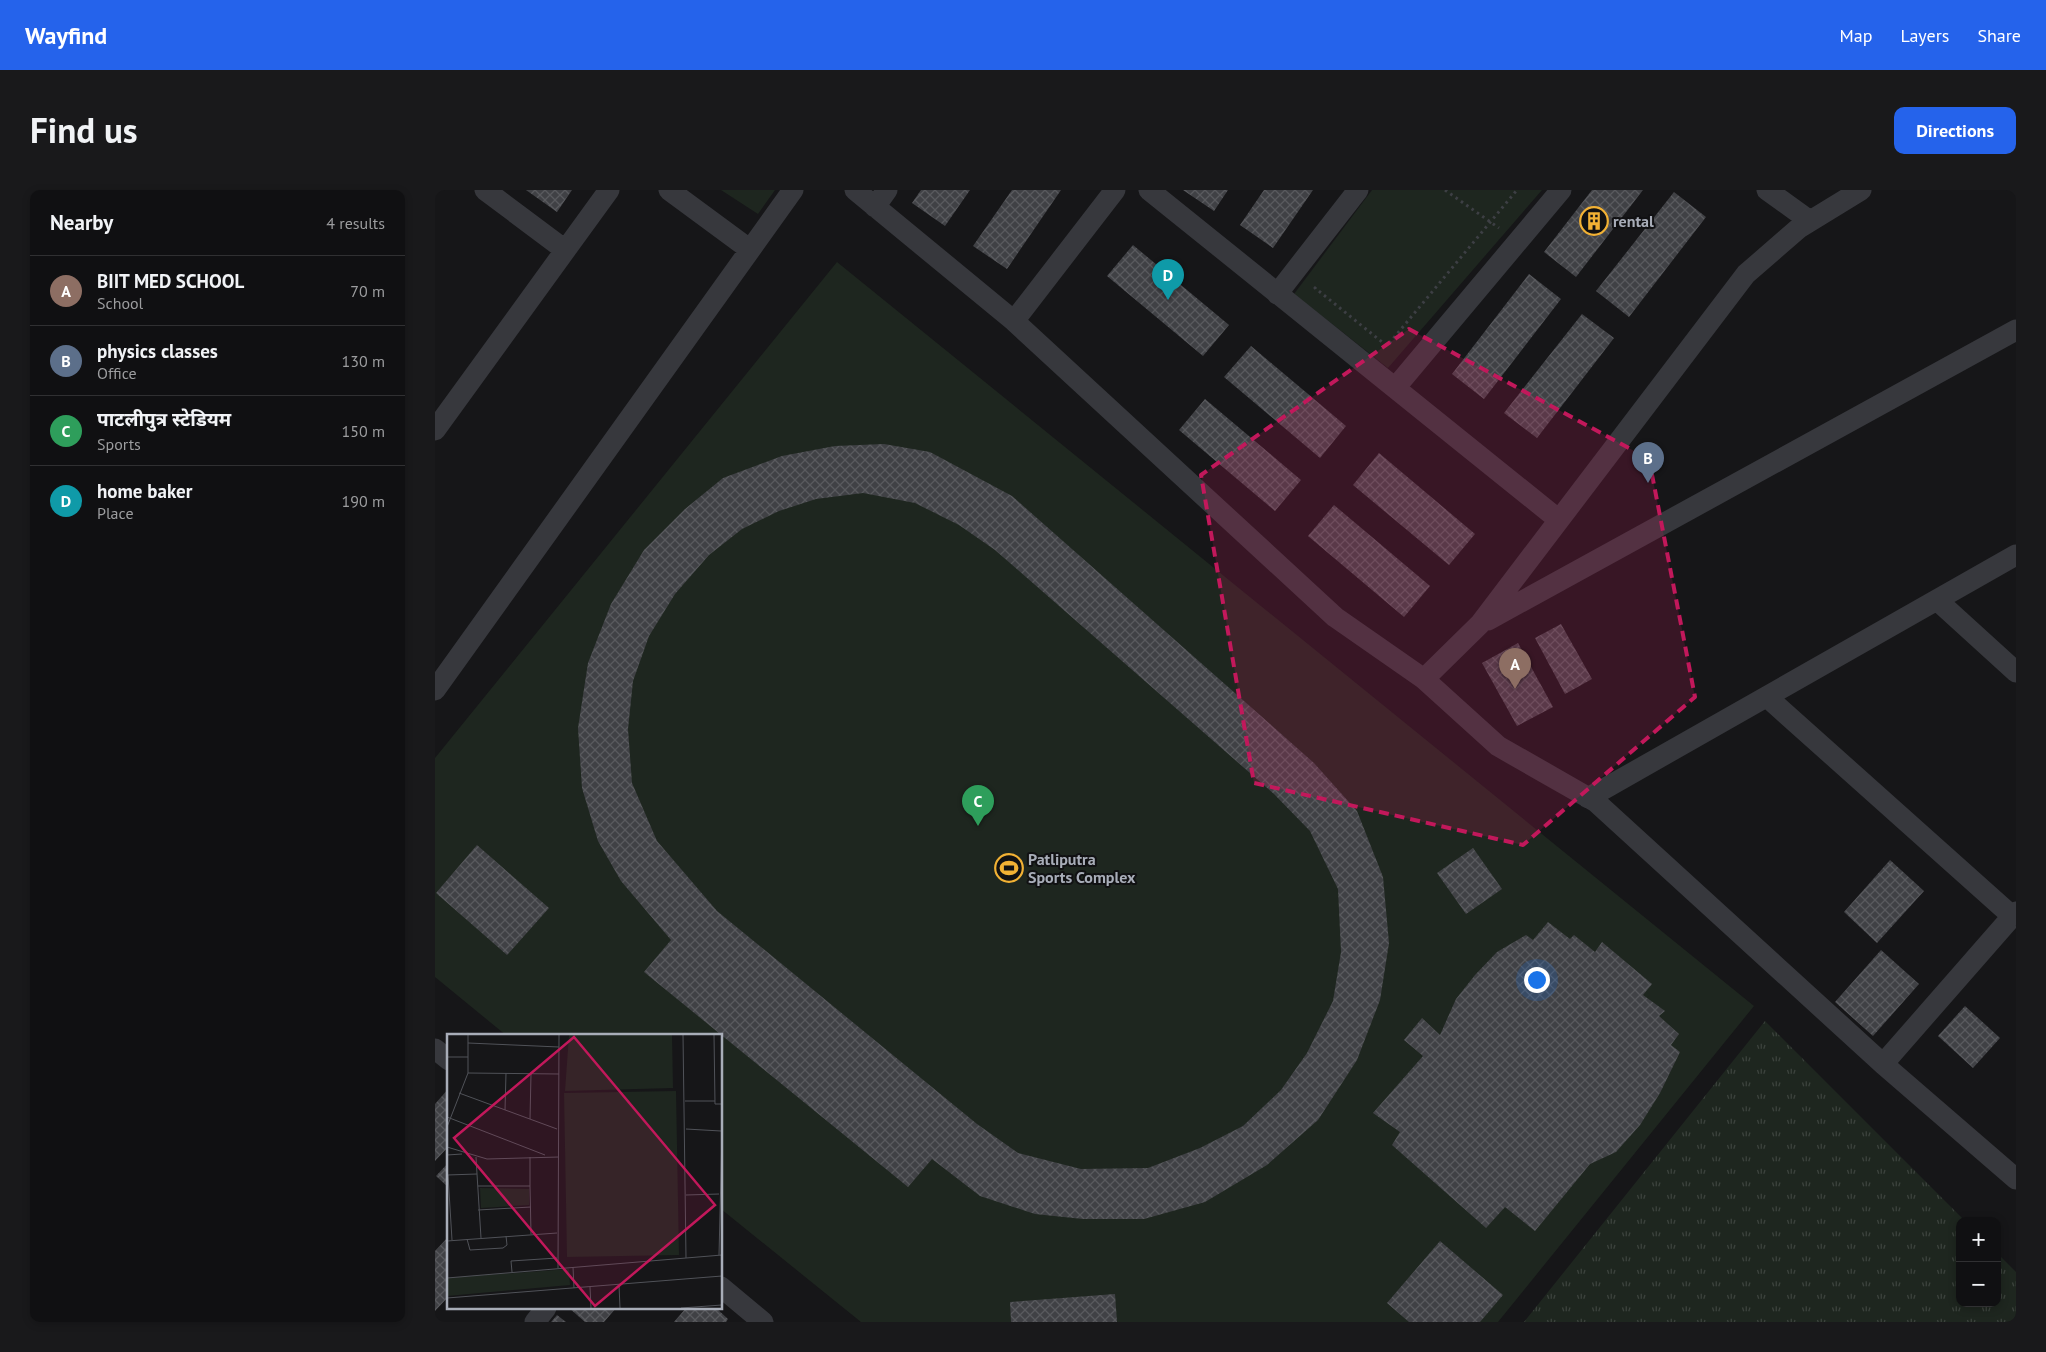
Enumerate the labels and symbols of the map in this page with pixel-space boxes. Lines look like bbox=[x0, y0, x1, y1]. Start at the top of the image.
building icon: rental bbox=[1579, 206, 1609, 236]
place label: rental bbox=[1613, 211, 1654, 231]
pin: D bbox=[1152, 259, 1184, 300]
pin: B bbox=[1632, 442, 1664, 483]
pin: A bbox=[1499, 648, 1531, 689]
pin: C bbox=[962, 785, 994, 826]
place label: Patliputra Sports Complex bbox=[1028, 849, 1136, 887]
sports icon: Patliputra Sports Complex bbox=[994, 853, 1024, 883]
your location bbox=[1524, 967, 1550, 993]
inset map bbox=[447, 1034, 723, 1310]

